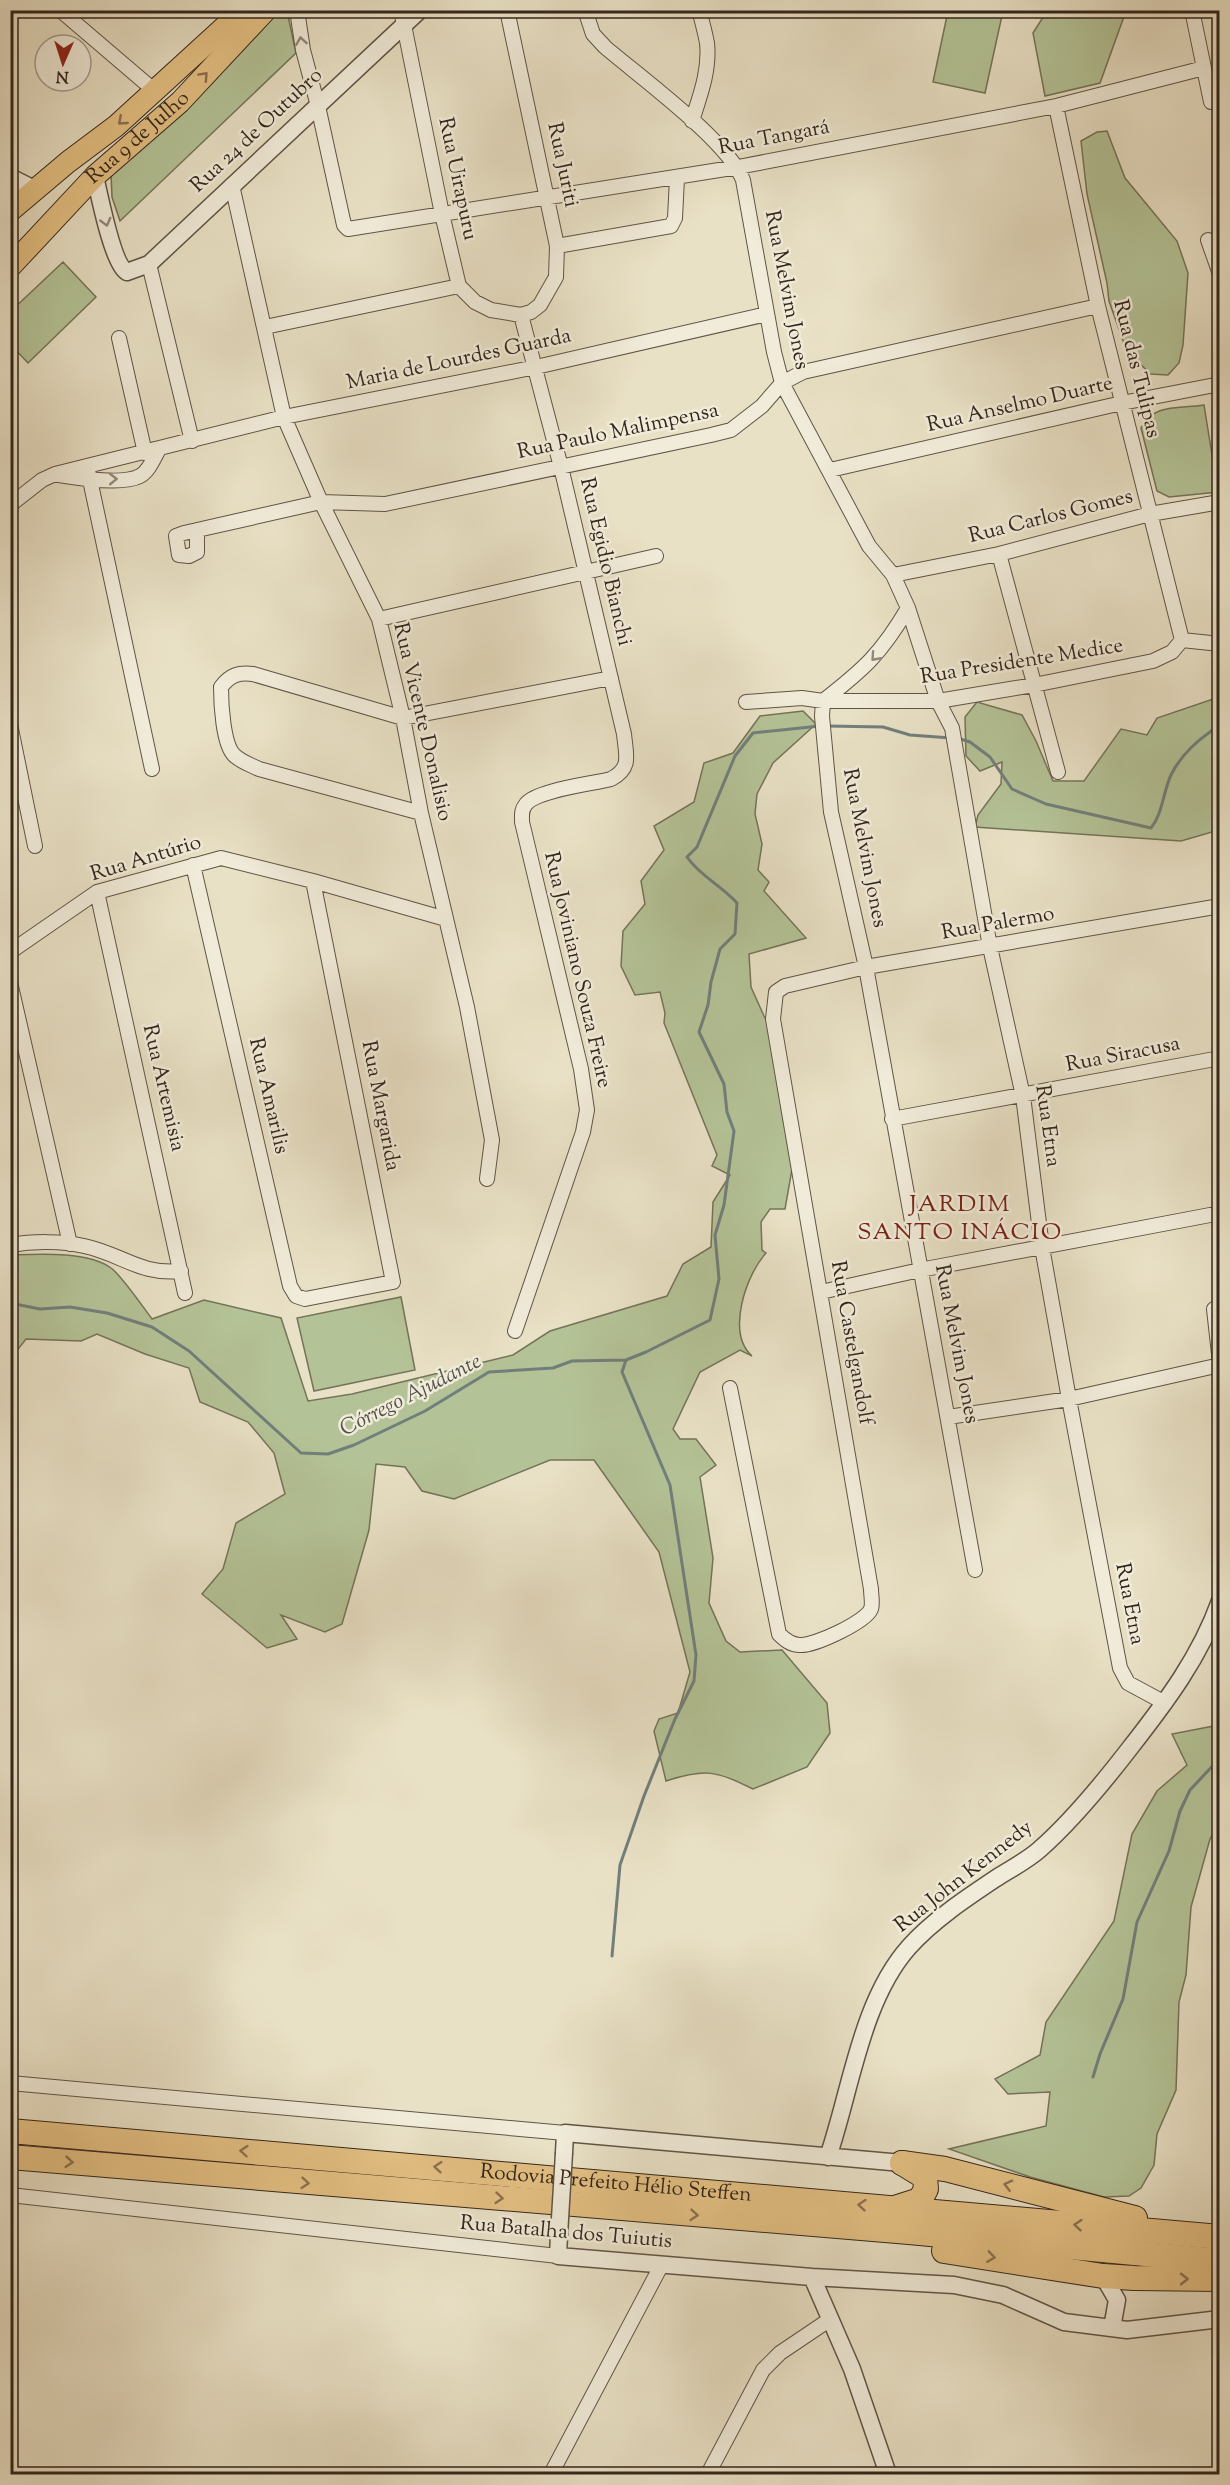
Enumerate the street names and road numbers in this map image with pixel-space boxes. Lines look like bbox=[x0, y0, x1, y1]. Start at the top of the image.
street label: Rua 24 de Outubro bbox=[184, 62, 330, 200]
street label: Rua 9 de Julho bbox=[80, 85, 197, 192]
street label: Rua Tangará bbox=[716, 112, 832, 163]
street label: Rua Uirapuru bbox=[429, 115, 485, 243]
street label: Rua Juriti bbox=[538, 120, 586, 210]
street label: Rua Melvim Jones bbox=[756, 208, 816, 372]
street label: Rua das Tulipas bbox=[1104, 297, 1168, 441]
street label: Maria de Lourdes Guarda bbox=[344, 321, 574, 398]
street label: Rua Anselmo Duarte bbox=[924, 369, 1116, 441]
street label: Rua Paulo Malimpensa bbox=[515, 396, 722, 468]
street label: Rua Egidio Bianchi bbox=[571, 475, 639, 649]
street label: Rua Carlos Gomes bbox=[966, 482, 1136, 552]
street label: Rua Vicente Donalisio bbox=[385, 620, 459, 824]
street label: Rua Presidente Medice bbox=[918, 631, 1126, 693]
street label: Rua Melvim Jones bbox=[834, 766, 894, 930]
street label: Rua Antúrio bbox=[87, 828, 205, 890]
street label: Rua Joviniano Souza Freire bbox=[535, 849, 619, 1091]
street label: Rua Palermo bbox=[939, 899, 1057, 949]
street label: Rua Artemisia bbox=[134, 1022, 192, 1155]
street label: Rua Siracusa bbox=[1063, 1029, 1183, 1081]
street label: Rua Amarilis bbox=[240, 1035, 296, 1157]
street label: Rua Margarida bbox=[353, 1038, 407, 1174]
street label: Rua Etna bbox=[1026, 1083, 1068, 1169]
street label: Rua Castelgandolf bbox=[822, 1259, 880, 1429]
street label: Rua Melvim Jones bbox=[926, 1262, 986, 1426]
street label: Rua Etna bbox=[1106, 1561, 1152, 1648]
street label: Rua John Kennedy bbox=[889, 1813, 1040, 1941]
street label: Rodovia Prefeito Hélio Steffen bbox=[479, 2157, 753, 2211]
street label: Rua Batalha dos Tuiutis bbox=[459, 2209, 673, 2257]

